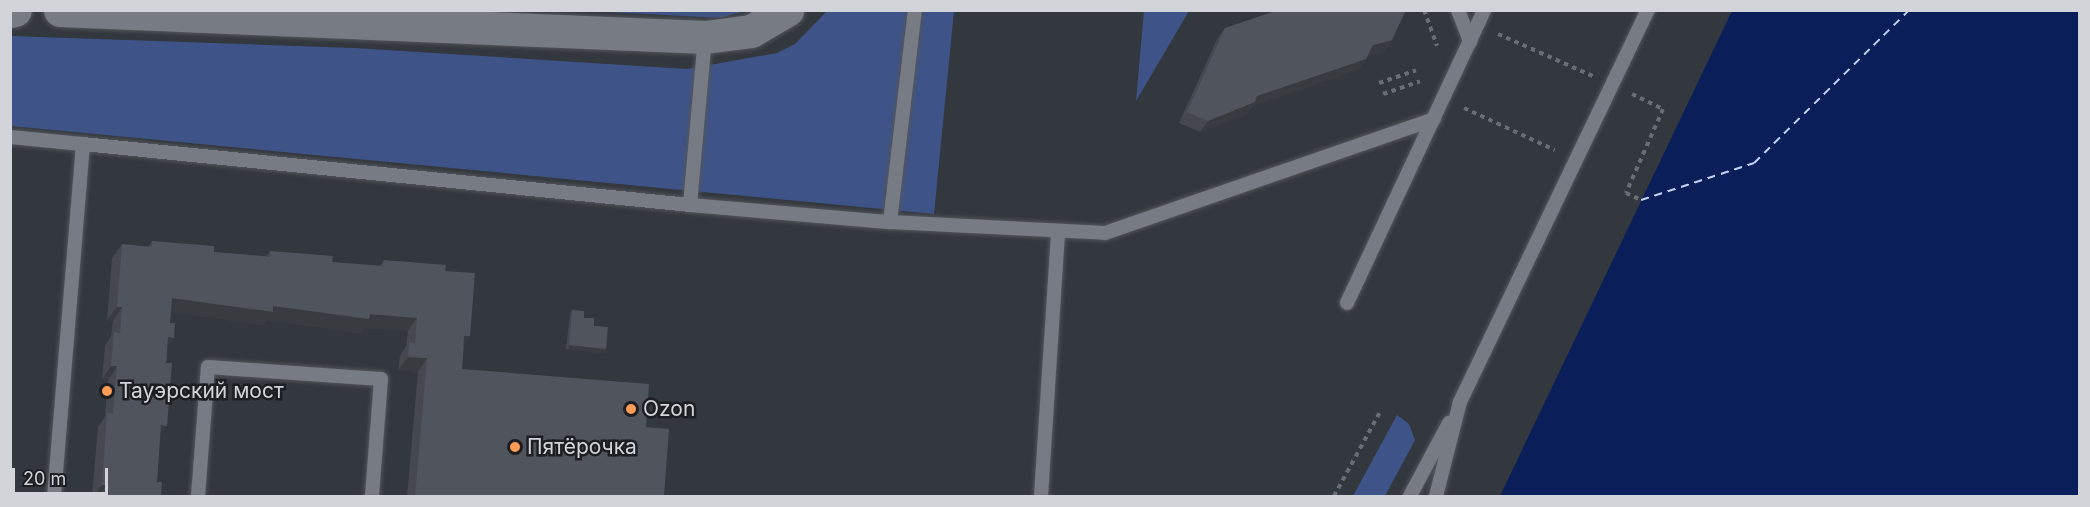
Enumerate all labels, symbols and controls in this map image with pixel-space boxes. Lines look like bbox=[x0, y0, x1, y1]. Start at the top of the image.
place label: Тауэрский мост bbox=[119, 378, 284, 404]
marker: Тауэрский мост bbox=[100, 384, 114, 398]
place label: Ozon bbox=[643, 396, 695, 422]
marker: Ozon bbox=[624, 402, 638, 416]
place label: Пятёрочка bbox=[527, 434, 637, 460]
marker: Пятёрочка bbox=[508, 440, 522, 454]
scale bar bbox=[15, 456, 111, 494]
text: 20 m bbox=[23, 468, 66, 489]

